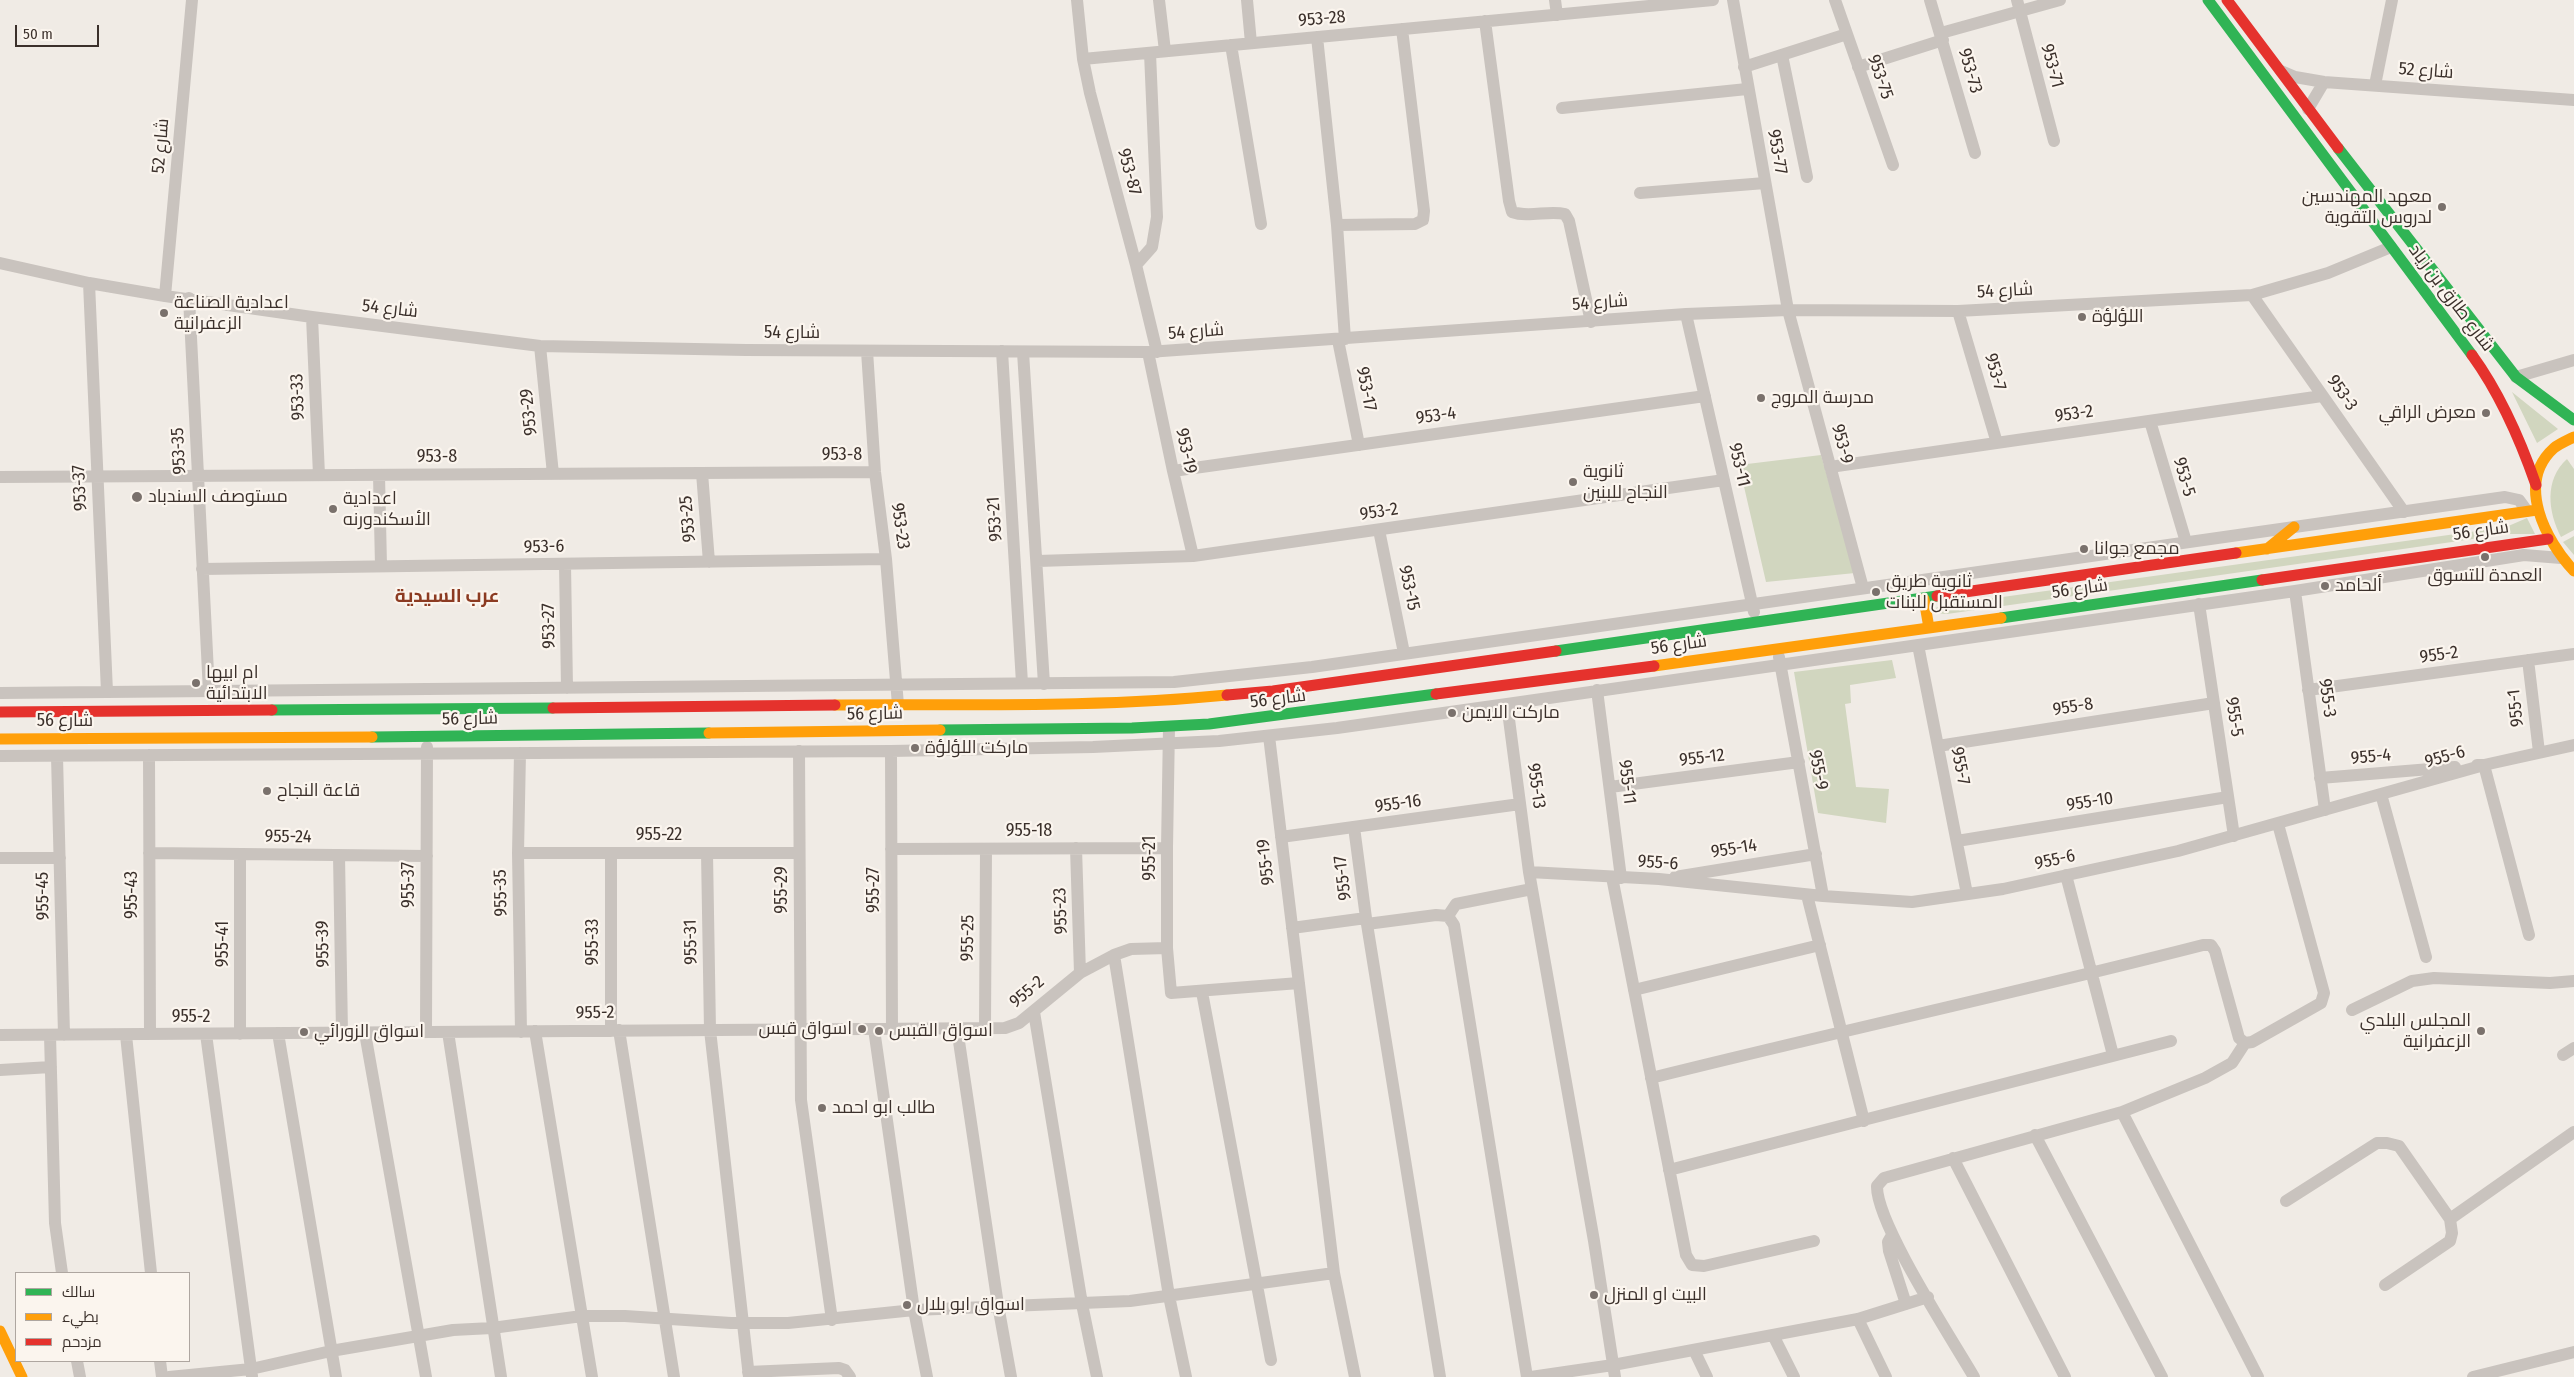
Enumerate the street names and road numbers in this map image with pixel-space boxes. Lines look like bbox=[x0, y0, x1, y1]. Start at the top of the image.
street label: 953-28 bbox=[1297, 6, 1347, 32]
street label: 953-71 bbox=[2036, 42, 2068, 90]
street label: 953-73 bbox=[1953, 46, 1987, 96]
street label: 953-75 bbox=[1862, 52, 1898, 102]
street label: شارع 52 bbox=[2398, 58, 2454, 84]
street label: شارع 52 bbox=[148, 118, 174, 174]
street label: 953-77 bbox=[1762, 128, 1792, 176]
street label: 953-87 bbox=[1112, 146, 1146, 198]
street label: شارع طارق بن زياد bbox=[2404, 240, 2498, 356]
street label: شارع 54 bbox=[1976, 279, 2034, 303]
street label: شارع 54 bbox=[1571, 290, 1629, 316]
street label: شارع 54 bbox=[361, 295, 419, 323]
street label: شارع 54 bbox=[1167, 319, 1225, 345]
street label: شارع 54 bbox=[764, 322, 820, 344]
street label: 953-7 bbox=[1979, 351, 2011, 393]
street label: 953-17 bbox=[1351, 365, 1381, 413]
street label: 953-3 bbox=[2322, 371, 2362, 415]
street label: 953-33 bbox=[286, 373, 310, 421]
street label: 953-29 bbox=[516, 387, 542, 437]
street label: 953-2 bbox=[2053, 401, 2095, 427]
street label: 953-4 bbox=[1415, 403, 1457, 429]
street label: 953-9 bbox=[1826, 422, 1858, 466]
street label: 953-19 bbox=[1171, 426, 1201, 476]
street label: 953-35 bbox=[167, 427, 191, 475]
street label: 953-11 bbox=[1724, 441, 1754, 489]
street label: 953-8 bbox=[822, 444, 862, 466]
street label: 953-8 bbox=[417, 446, 457, 468]
street label: 953-5 bbox=[2168, 455, 2200, 499]
street label: 953-37 bbox=[68, 465, 92, 511]
street label: 953-25 bbox=[675, 495, 701, 543]
street label: 953-21 bbox=[983, 496, 1007, 542]
street label: 953-2 bbox=[1358, 498, 1400, 526]
street label: 953-23 bbox=[886, 501, 914, 551]
street label: شارع 56 bbox=[2452, 516, 2510, 546]
street label: 953-6 bbox=[524, 536, 564, 558]
street label: 953-15 bbox=[1394, 563, 1424, 613]
street label: شارع 56 bbox=[2051, 574, 2109, 604]
street label: 953-27 bbox=[538, 603, 560, 649]
street label: شارع 56 bbox=[1650, 630, 1708, 660]
street label: 955-2 bbox=[2418, 642, 2460, 668]
street label: 955-3 bbox=[2314, 677, 2340, 719]
street label: شارع 56 bbox=[1249, 685, 1307, 713]
street label: 955-1 bbox=[2503, 688, 2529, 728]
street label: 955-8 bbox=[2051, 693, 2095, 721]
street label: 955-5 bbox=[2220, 696, 2248, 738]
street label: شارع 56 bbox=[847, 703, 903, 725]
street label: شارع 56 bbox=[442, 708, 498, 730]
street label: شارع 56 bbox=[37, 710, 93, 732]
street label: 955-6 bbox=[2422, 741, 2468, 773]
street label: 955-4 bbox=[2350, 744, 2392, 770]
street label: 955-12 bbox=[1678, 745, 1726, 771]
street label: 955-7 bbox=[1946, 745, 1974, 787]
street label: 955-9 bbox=[1804, 748, 1832, 792]
street label: 955-11 bbox=[1614, 759, 1640, 805]
street label: 955-13 bbox=[1522, 762, 1550, 810]
street label: 955-10 bbox=[2065, 788, 2115, 816]
street label: 955-16 bbox=[1373, 790, 1423, 818]
street label: 955-18 bbox=[1006, 820, 1052, 842]
street label: 955-22 bbox=[636, 824, 682, 846]
street label: 955-24 bbox=[264, 826, 312, 848]
street label: 955-21 bbox=[1139, 835, 1161, 881]
street label: 955-14 bbox=[1709, 835, 1759, 863]
street label: 955-19 bbox=[1252, 838, 1280, 886]
street label: 955-6 bbox=[2033, 845, 2077, 875]
street label: 955-6 bbox=[1637, 851, 1679, 875]
street label: 955-17 bbox=[1330, 854, 1356, 902]
street label: 955-37 bbox=[398, 862, 420, 908]
street label: 955-29 bbox=[771, 866, 793, 914]
street label: 955-27 bbox=[863, 867, 885, 913]
street label: 955-35 bbox=[490, 869, 512, 917]
street label: 955-43 bbox=[121, 871, 143, 919]
street label: 955-45 bbox=[32, 872, 54, 920]
street label: 955-23 bbox=[1049, 887, 1073, 935]
street label: 955-25 bbox=[957, 914, 979, 962]
street label: 955-33 bbox=[582, 919, 604, 965]
street label: 955-31 bbox=[680, 919, 702, 965]
street label: 955-39 bbox=[312, 920, 334, 968]
street label: 955-41 bbox=[212, 921, 234, 967]
street label: 955-2 bbox=[1005, 971, 1049, 1013]
street label: 955-2 bbox=[575, 1002, 615, 1024]
street label: 955-2 bbox=[172, 1006, 210, 1028]

